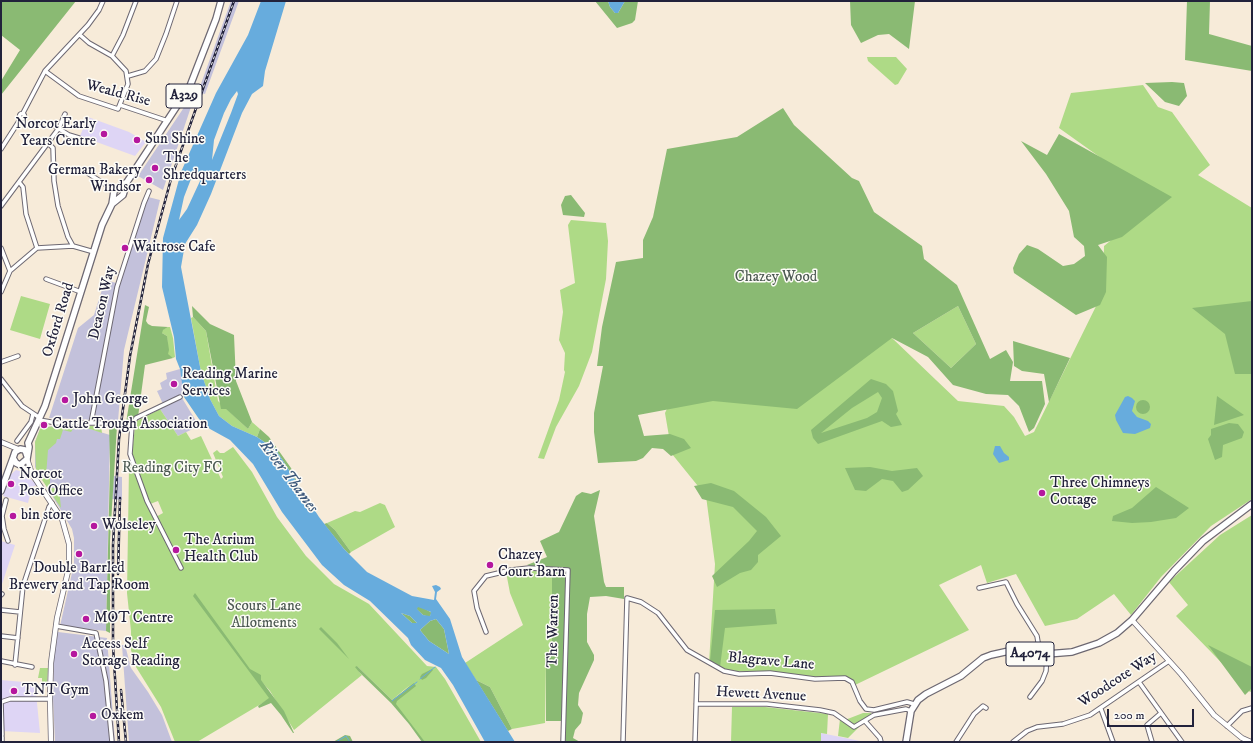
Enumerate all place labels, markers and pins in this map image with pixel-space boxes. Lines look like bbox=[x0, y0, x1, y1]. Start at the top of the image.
place label: Norcot Early Years Centre bbox=[16, 116, 96, 151]
marker: Norcot Early Years Centre bbox=[99, 129, 109, 139]
place label: Sun Shine bbox=[145, 131, 205, 149]
marker: Sun Shine bbox=[132, 135, 142, 145]
place label: The Shredquarters bbox=[163, 150, 246, 185]
place label: German Bakery Windsor bbox=[48, 162, 141, 197]
marker: The Shredquarters bbox=[150, 163, 160, 173]
marker: German Bakery Windsor bbox=[144, 175, 154, 185]
place label: Waitrose Cafe bbox=[133, 239, 215, 257]
marker: Waitrose Cafe bbox=[120, 243, 130, 253]
place label: Reading Marine Services bbox=[182, 366, 278, 401]
marker: Reading Marine Services bbox=[169, 379, 179, 389]
place label: John George bbox=[73, 391, 148, 409]
marker: John George bbox=[60, 395, 70, 405]
place label: Cattle Trough Association bbox=[52, 416, 208, 434]
marker: Cattle Trough Association bbox=[39, 420, 49, 430]
place label: Norcot Post Office bbox=[19, 466, 83, 501]
place label: Three Chimneys Cottage bbox=[1050, 475, 1150, 510]
marker: Norcot Post Office bbox=[6, 479, 16, 489]
marker: Three Chimneys Cottage bbox=[1037, 488, 1047, 498]
place label: bin store bbox=[21, 507, 72, 525]
marker: bin store bbox=[8, 511, 18, 521]
place label: Wolseley bbox=[102, 517, 156, 535]
marker: Wolseley bbox=[89, 521, 99, 531]
place label: The Atrium Health Club bbox=[184, 532, 258, 567]
marker: The Atrium Health Club bbox=[171, 545, 181, 555]
place label: Chazey Court Barn bbox=[498, 547, 565, 582]
marker: Double Barrled Brewery and Tap Room bbox=[74, 549, 84, 559]
place label: Double Barrled Brewery and Tap Room bbox=[9, 560, 149, 595]
marker: Chazey Court Barn bbox=[485, 560, 495, 570]
place label: MOT Centre bbox=[94, 610, 173, 628]
marker: MOT Centre bbox=[81, 614, 91, 624]
place label: Access Self Storage Reading bbox=[82, 636, 180, 671]
marker: Access Self Storage Reading bbox=[69, 649, 79, 659]
place label: TNT Gym bbox=[22, 682, 89, 700]
marker: TNT Gym bbox=[9, 686, 19, 696]
place label: Oxkem bbox=[101, 707, 144, 725]
marker: Oxkem bbox=[88, 711, 98, 721]

